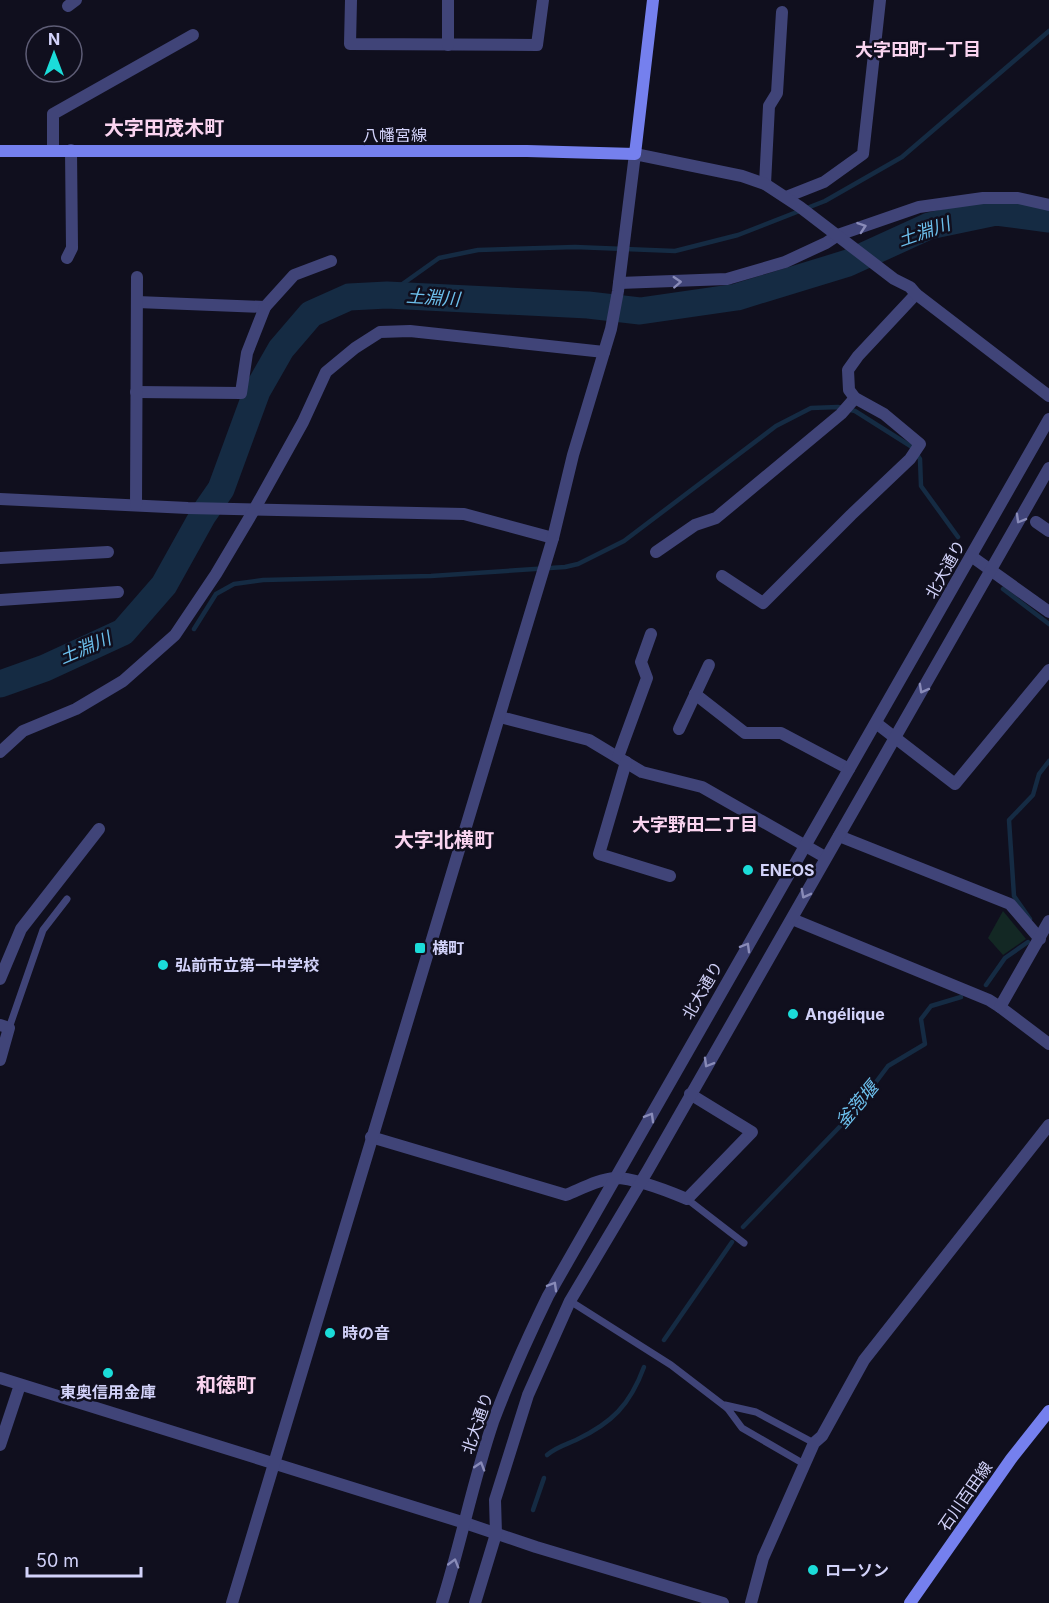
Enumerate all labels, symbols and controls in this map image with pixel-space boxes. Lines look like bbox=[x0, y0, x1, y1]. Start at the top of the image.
north arrow bbox=[24, 24, 84, 84]
text: N bbox=[48, 29, 60, 49]
district label: 大字田町一丁目 bbox=[855, 39, 981, 60]
district label: 大字田茂木町 bbox=[104, 116, 224, 140]
street label: 八幡宮線 bbox=[363, 125, 427, 145]
water label: 土淵川 bbox=[895, 212, 955, 250]
one-way arrow bbox=[856, 222, 867, 234]
one-way arrow bbox=[673, 276, 682, 289]
water label: 土淵川 bbox=[405, 285, 463, 310]
one-way arrow bbox=[1016, 513, 1027, 523]
street label: 北大通り bbox=[921, 536, 969, 602]
water label: 土淵川 bbox=[56, 627, 116, 668]
one-way arrow bbox=[919, 682, 931, 693]
district label: 大字野田二丁目 bbox=[632, 814, 758, 835]
district label: 大字北横町 bbox=[394, 828, 494, 852]
place label: ENEOS bbox=[760, 860, 814, 880]
marker: ENEOS bbox=[741, 863, 755, 877]
one-way arrow bbox=[801, 888, 812, 898]
place label: 横町 bbox=[432, 938, 464, 958]
marker: 横町 bbox=[413, 941, 427, 955]
one-way arrow bbox=[739, 943, 750, 953]
place label: 弘前市立第一中学校 bbox=[175, 955, 319, 975]
street label: 北大通り bbox=[677, 957, 727, 1023]
marker: 弘前市立第一中学校 bbox=[156, 958, 170, 972]
place label: Angélique bbox=[805, 1004, 885, 1024]
marker: Angélique bbox=[786, 1007, 800, 1021]
one-way arrow bbox=[704, 1057, 716, 1067]
water label: 釜萢堰 bbox=[831, 1075, 884, 1132]
one-way arrow bbox=[642, 1112, 654, 1123]
one-way arrow bbox=[546, 1282, 557, 1292]
place label: 時の音 bbox=[342, 1323, 390, 1343]
marker: 時の音 bbox=[323, 1326, 337, 1340]
marker: 東奥信用金庫 bbox=[101, 1366, 115, 1380]
district label: 和徳町 bbox=[196, 1373, 256, 1397]
place label: 東奥信用金庫 bbox=[60, 1382, 156, 1402]
street label: 北大通り bbox=[457, 1389, 497, 1457]
street label: 石川百田線 bbox=[934, 1457, 996, 1535]
one-way arrow bbox=[473, 1461, 485, 1472]
scale bar bbox=[27, 1540, 141, 1578]
text: 50 m bbox=[36, 1550, 79, 1571]
one-way arrow bbox=[447, 1558, 459, 1569]
place label: ローソン bbox=[825, 1560, 889, 1580]
marker: ローソン bbox=[806, 1563, 820, 1577]

